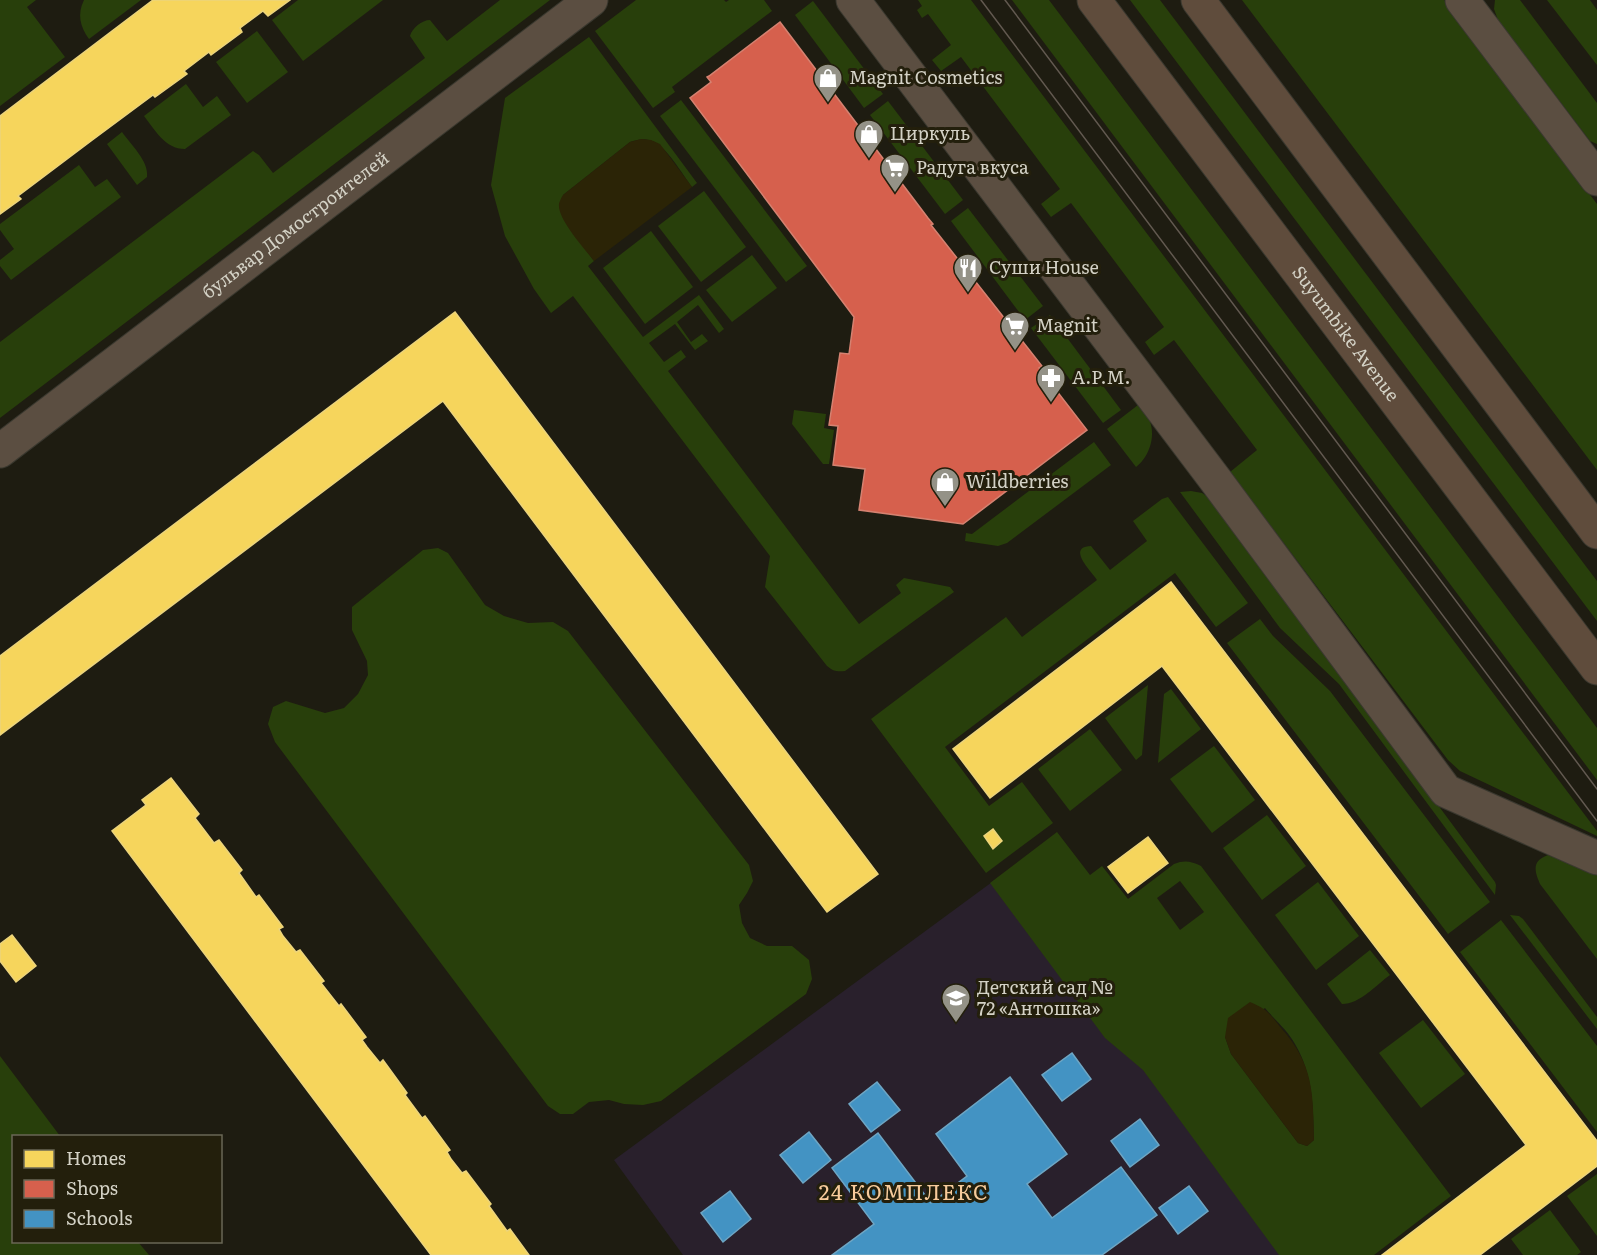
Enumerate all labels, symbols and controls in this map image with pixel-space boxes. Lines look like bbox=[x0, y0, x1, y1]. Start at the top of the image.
shop icon: Magnit Cosmetics bbox=[812, 62, 844, 104]
place label: Magnit Cosmetics bbox=[849, 63, 1003, 90]
shop icon: Циркуль bbox=[853, 118, 885, 160]
place label: Циркуль bbox=[890, 119, 970, 146]
street label: бульвар Домостроителей bbox=[196, 144, 394, 304]
supermarket icon: Радуга вкуса bbox=[879, 152, 911, 194]
place label: Радуга вкуса bbox=[916, 153, 1029, 180]
restaurant icon: Суши House bbox=[952, 252, 984, 294]
place label: Суши House bbox=[989, 253, 1099, 280]
street label: Suyumbike Avenue bbox=[1286, 259, 1407, 407]
supermarket icon: Magnit bbox=[999, 310, 1031, 352]
place label: Magnit bbox=[1036, 311, 1099, 338]
pharmacy icon: А.Р.М. bbox=[1035, 362, 1067, 404]
place label: А.Р.М. bbox=[1072, 363, 1130, 390]
shop icon: Wildberries bbox=[929, 466, 961, 508]
place label: Wildberries bbox=[966, 467, 1068, 494]
place label: Детский сад № 72 «Антошка» bbox=[977, 973, 1113, 1021]
school or university icon: Детский сад № 72 «Антошка» bbox=[940, 982, 972, 1024]
legend bbox=[12, 1135, 222, 1243]
text: Homes bbox=[66, 1144, 126, 1171]
text: Shops bbox=[66, 1174, 118, 1201]
district label: 24 КОМПЛЕКС bbox=[819, 1175, 989, 1206]
text: Schools bbox=[66, 1204, 132, 1231]

